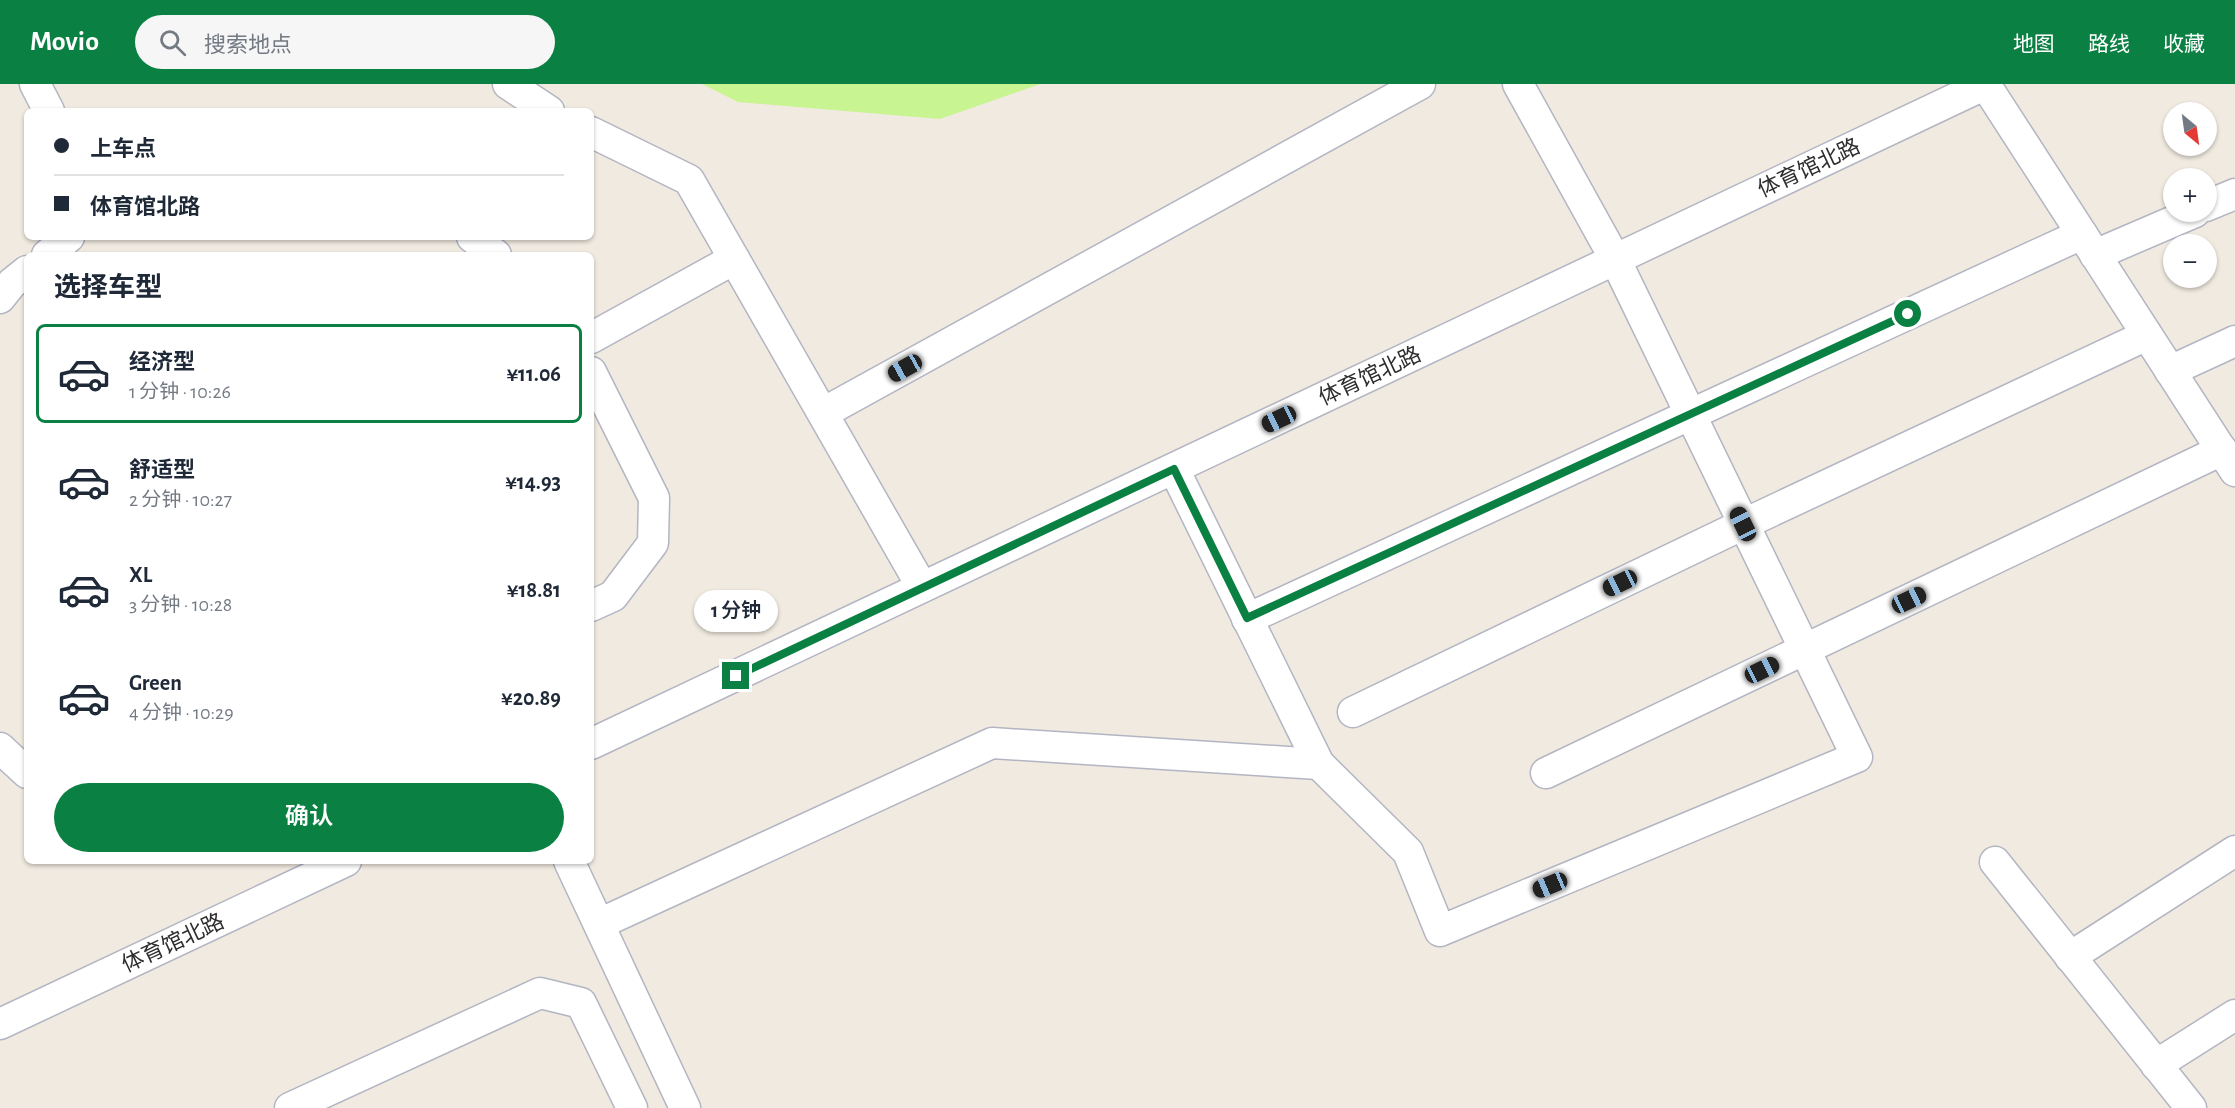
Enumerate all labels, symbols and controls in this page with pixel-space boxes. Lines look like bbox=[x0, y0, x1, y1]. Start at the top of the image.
search box bbox=[135, 15, 555, 69]
icon: search bbox=[156, 26, 189, 59]
text: Movio bbox=[30, 28, 99, 56]
text: 搜索地点 bbox=[204, 34, 292, 56]
text: 地图 bbox=[2013, 34, 2055, 55]
text: 路线 bbox=[2088, 34, 2130, 55]
text: 收藏 bbox=[2163, 34, 2205, 55]
north arrow bbox=[2163, 102, 2217, 156]
map controls bbox=[2163, 102, 2217, 288]
street label: 体育馆北路 bbox=[1754, 134, 1864, 201]
text: 上车点 bbox=[90, 138, 156, 160]
button: + bbox=[2163, 168, 2217, 222]
text: 体育馆北路 bbox=[90, 196, 200, 218]
button: − bbox=[2163, 234, 2217, 288]
text: 选择车型 bbox=[54, 274, 162, 301]
route start bbox=[1894, 300, 1921, 327]
street label: 体育馆北路 bbox=[1315, 342, 1425, 409]
icon: car bbox=[57, 347, 111, 401]
text: 经济型 bbox=[129, 351, 195, 373]
car bbox=[885, 351, 925, 385]
text: ¥11.06 bbox=[506, 363, 561, 385]
text: 1 分钟 · 10:26 bbox=[129, 382, 231, 402]
car bbox=[1259, 403, 1299, 435]
icon: car bbox=[57, 455, 111, 509]
text: 舒适型 bbox=[129, 459, 195, 481]
text: ¥14.93 bbox=[505, 471, 561, 493]
text: 2 分钟 · 10:27 bbox=[129, 490, 232, 510]
car bbox=[1727, 504, 1759, 544]
icon: car bbox=[57, 563, 111, 617]
text: XL bbox=[129, 564, 152, 586]
car bbox=[1600, 567, 1640, 599]
text: ¥18.81 bbox=[507, 579, 561, 601]
car bbox=[1889, 584, 1929, 616]
callout: 1 分钟 bbox=[694, 589, 778, 631]
text: 3 分钟 · 10:28 bbox=[129, 595, 232, 615]
text: 1 分钟 bbox=[711, 601, 761, 621]
car bbox=[1742, 654, 1782, 686]
route end bbox=[722, 662, 749, 689]
icon: car bbox=[57, 671, 111, 725]
text: Green bbox=[129, 672, 182, 694]
text: ¥20.89 bbox=[501, 687, 561, 709]
text: 4 分钟 · 10:29 bbox=[129, 703, 234, 723]
button: 确认 bbox=[54, 783, 564, 852]
car bbox=[1530, 870, 1570, 900]
street label: 体育馆北路 bbox=[118, 909, 228, 976]

